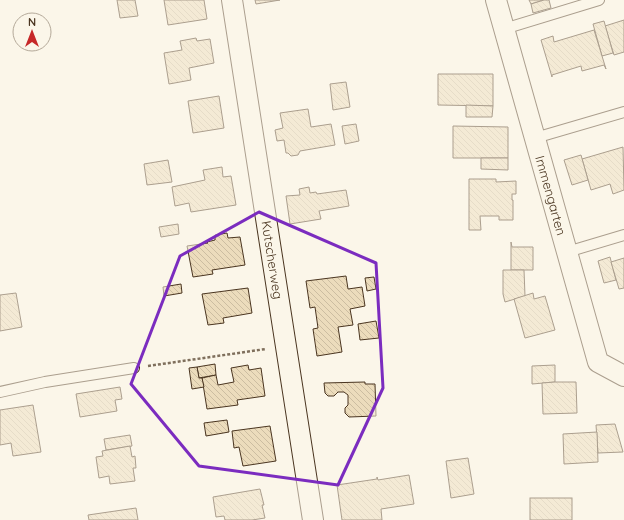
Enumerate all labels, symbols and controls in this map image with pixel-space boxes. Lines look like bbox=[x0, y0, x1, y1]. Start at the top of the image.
north arrow bbox=[12, 12, 52, 52]
text: N bbox=[28, 15, 36, 29]
street label: Immengarten bbox=[532, 154, 570, 237]
street label: Kutscherweg bbox=[258, 220, 286, 300]

